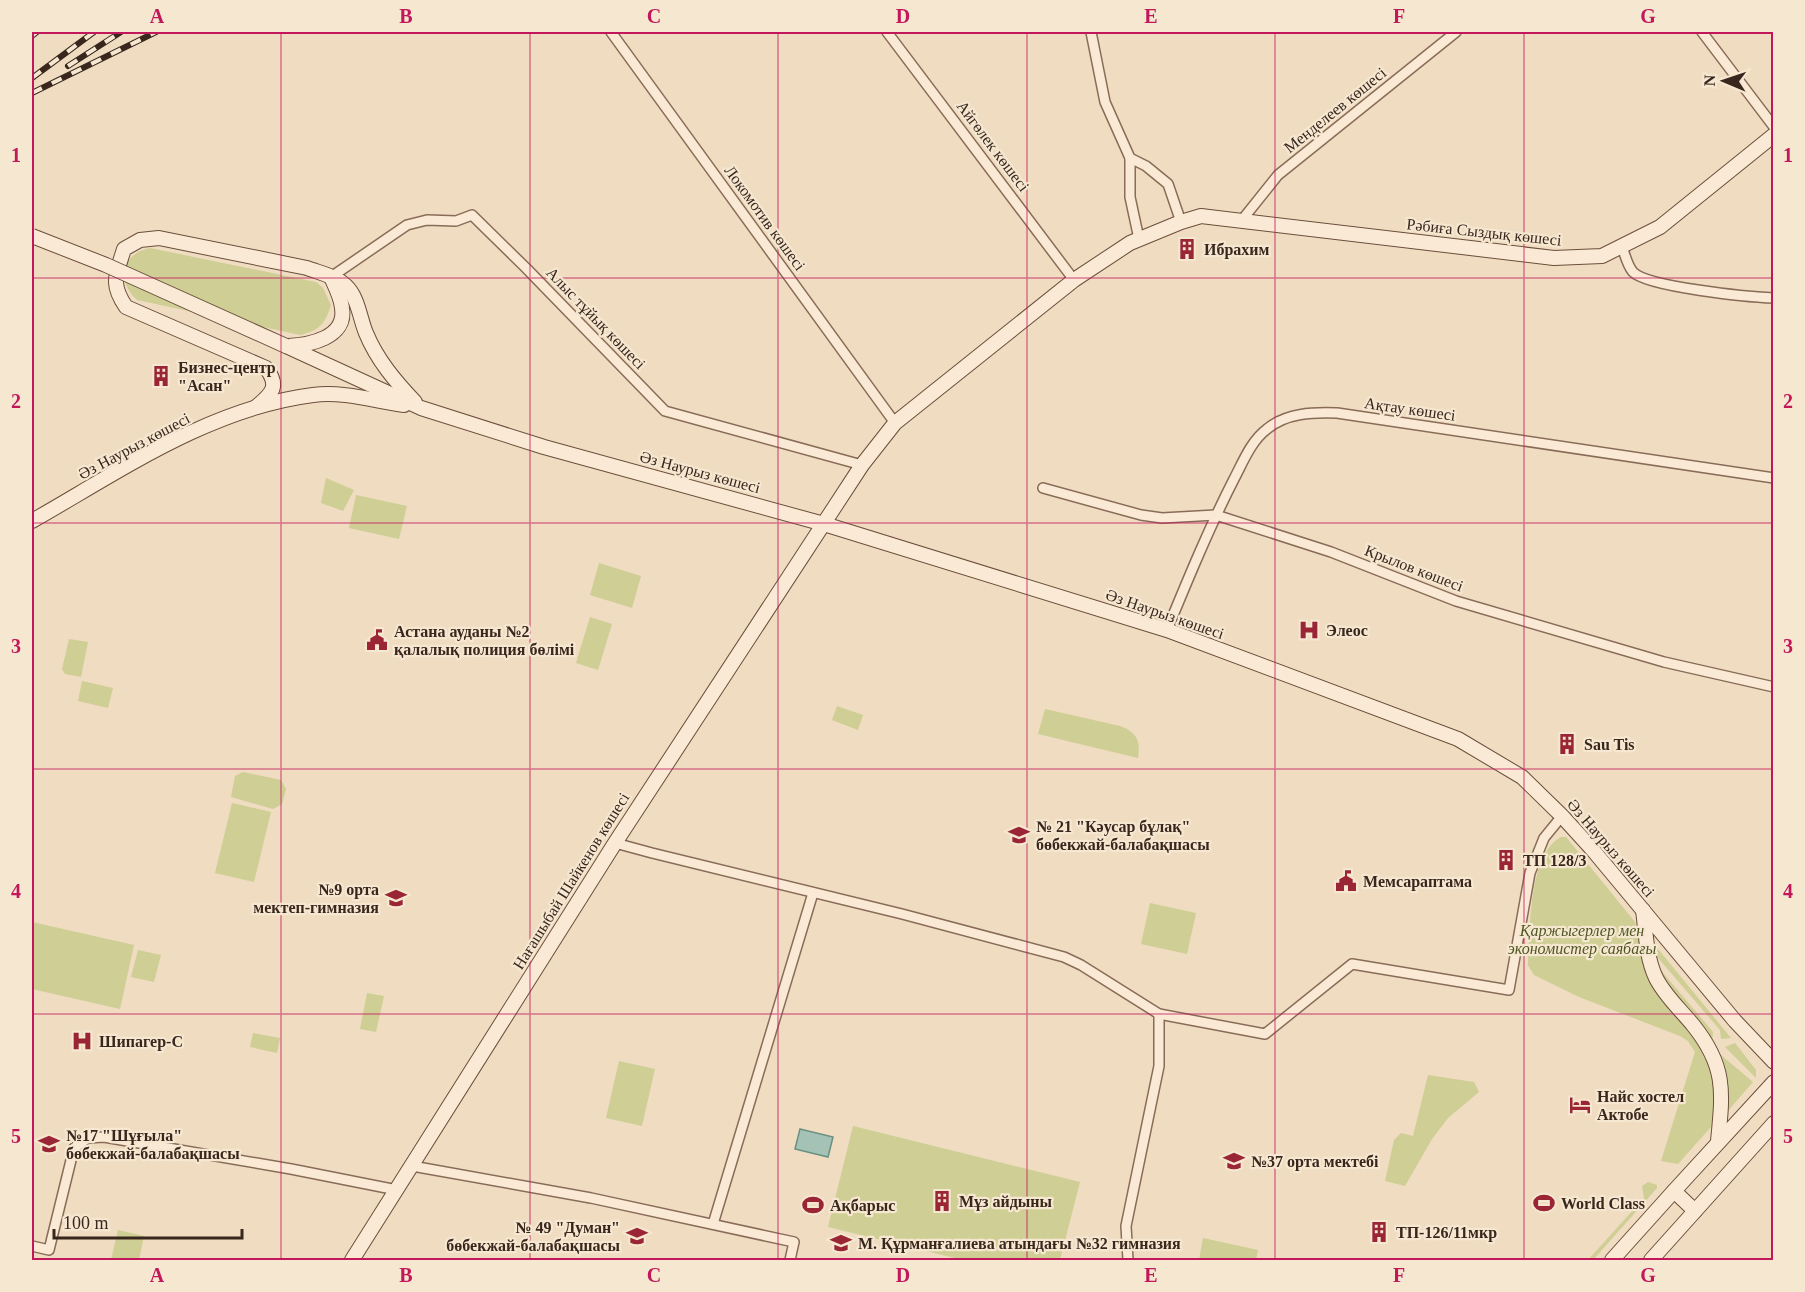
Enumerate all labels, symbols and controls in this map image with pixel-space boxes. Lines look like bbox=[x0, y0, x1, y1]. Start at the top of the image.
text: A bbox=[150, 5, 165, 27]
text: B bbox=[399, 5, 413, 27]
text: C bbox=[647, 5, 661, 27]
text: D bbox=[896, 5, 910, 27]
text: E bbox=[1144, 5, 1158, 27]
text: F bbox=[1393, 5, 1405, 27]
text: G bbox=[1640, 5, 1656, 27]
north arrow bbox=[1694, 51, 1754, 111]
street label: Менделеев көшесі bbox=[1281, 63, 1390, 157]
text: N bbox=[1701, 74, 1718, 87]
street label: Айгөлек көшесі bbox=[954, 97, 1033, 195]
text: 1 bbox=[11, 144, 21, 166]
text: 1 bbox=[1783, 144, 1793, 166]
street label: Локомотив көшесі bbox=[721, 162, 809, 274]
street label: Рәбиға Сыздық көшесі bbox=[1406, 215, 1563, 250]
building icon: Ибрахим bbox=[1175, 237, 1199, 261]
place label: Ибрахим bbox=[1204, 241, 1270, 259]
street label: Алыс тұйық көшесі bbox=[542, 264, 649, 373]
place label: Бизнес-центр "Асан" bbox=[178, 359, 276, 394]
building icon: Бизнес-центр "Асан" bbox=[149, 364, 173, 388]
text: 2 bbox=[11, 390, 21, 412]
text: 2 bbox=[1783, 390, 1793, 412]
street label: Ақтау көшесі bbox=[1363, 394, 1457, 425]
street label: Әз Наурыз көшесі bbox=[75, 409, 194, 483]
street label: Әз Наурыз көшесі bbox=[638, 448, 763, 497]
street label: Крылов көшесі bbox=[1362, 541, 1466, 596]
street label: Әз Наурыз көшесі bbox=[1103, 586, 1227, 643]
hospital icon: Элеос bbox=[1297, 618, 1321, 642]
place label: Элеос bbox=[1326, 622, 1368, 639]
place label: Астана ауданы №2 қалалық полиция бөлімі bbox=[394, 623, 575, 658]
public building icon: Астана ауданы №2 қалалық полиция бөлімі bbox=[365, 628, 389, 652]
text: 3 bbox=[11, 635, 21, 657]
text: 3 bbox=[1783, 635, 1793, 657]
building icon: Sau Tis bbox=[1555, 732, 1579, 756]
place label: Sau Tis bbox=[1584, 736, 1635, 753]
street label: Нағашыбай Шайкенов көшесі bbox=[510, 789, 633, 972]
street label: Әз Наурыз көшесі bbox=[1563, 796, 1658, 901]
place label: № 21 "Кәусар бұлақ" бөбекжай-балабақшасы bbox=[1036, 818, 1210, 853]
school or university icon: № 21 "Кәусар бұлақ" бөбекжай-балабақшасы bbox=[1007, 823, 1031, 847]
building icon: ТП 128/3 bbox=[1494, 848, 1518, 872]
place label: ТП 128/3 bbox=[1523, 852, 1587, 869]
public building icon: Мемсараптама bbox=[1334, 869, 1358, 893]
place label: Мемсараптама bbox=[1363, 873, 1472, 891]
text: 4 bbox=[11, 880, 21, 902]
text: 4 bbox=[1783, 880, 1793, 902]
place label: №9 орта мектеп-гимназия bbox=[253, 881, 379, 916]
school or university icon: №9 орта мектеп-гимназия bbox=[384, 886, 408, 910]
park label: Қаржыгерлер мен экономистер саябағы bbox=[1508, 922, 1656, 958]
hospital icon: Шипагер-С bbox=[70, 1029, 94, 1053]
place label: Шипагер-С bbox=[99, 1033, 183, 1051]
place label: Найс хостел Актобе bbox=[1597, 1088, 1684, 1123]
hotel icon: Найс хостел Актобе bbox=[1568, 1093, 1592, 1117]
text: 5 bbox=[11, 1125, 21, 1147]
text: 5 bbox=[1783, 1125, 1793, 1147]
place label: №17 "Шұғыла" бөбекжай-балабақшасы bbox=[66, 1127, 240, 1162]
school or university icon: №17 "Шұғыла" бөбекжай-балабақшасы bbox=[37, 1132, 61, 1156]
school or university icon: №37 орта мектебі bbox=[1222, 1149, 1246, 1173]
place label: №37 орта мектебі bbox=[1251, 1153, 1379, 1171]
building icon: Мұз айдыны bbox=[930, 1189, 954, 1213]
sports icon: World Class bbox=[1532, 1191, 1556, 1215]
sports icon: Ақбарыс bbox=[801, 1193, 825, 1217]
place label: Мұз айдыны bbox=[959, 1193, 1053, 1211]
place label: World Class bbox=[1561, 1195, 1645, 1212]
place label: Ақбарыс bbox=[830, 1197, 895, 1215]
scale bar bbox=[54, 1202, 242, 1240]
text: 100 m bbox=[63, 1213, 109, 1233]
place label: № 49 "Думан" бөбекжай-балабақшасы bbox=[446, 1219, 621, 1254]
building icon: ТП-126/11мкр bbox=[1367, 1220, 1391, 1244]
school or university icon: № 49 "Думан" бөбекжай-балабақшасы bbox=[625, 1224, 649, 1248]
place label: ТП-126/11мкр bbox=[1396, 1224, 1497, 1242]
school or university icon: М. Құрманғалиева атындағы №32 гимназия bbox=[829, 1231, 853, 1255]
place label: М. Құрманғалиева атындағы №32 гимназия bbox=[858, 1235, 1181, 1253]
text: A bbox=[150, 1264, 165, 1286]
text: B bbox=[399, 1264, 413, 1286]
text: C bbox=[647, 1264, 661, 1286]
text: D bbox=[896, 1264, 910, 1286]
text: E bbox=[1144, 1264, 1158, 1286]
text: F bbox=[1393, 1264, 1405, 1286]
text: G bbox=[1640, 1264, 1656, 1286]

